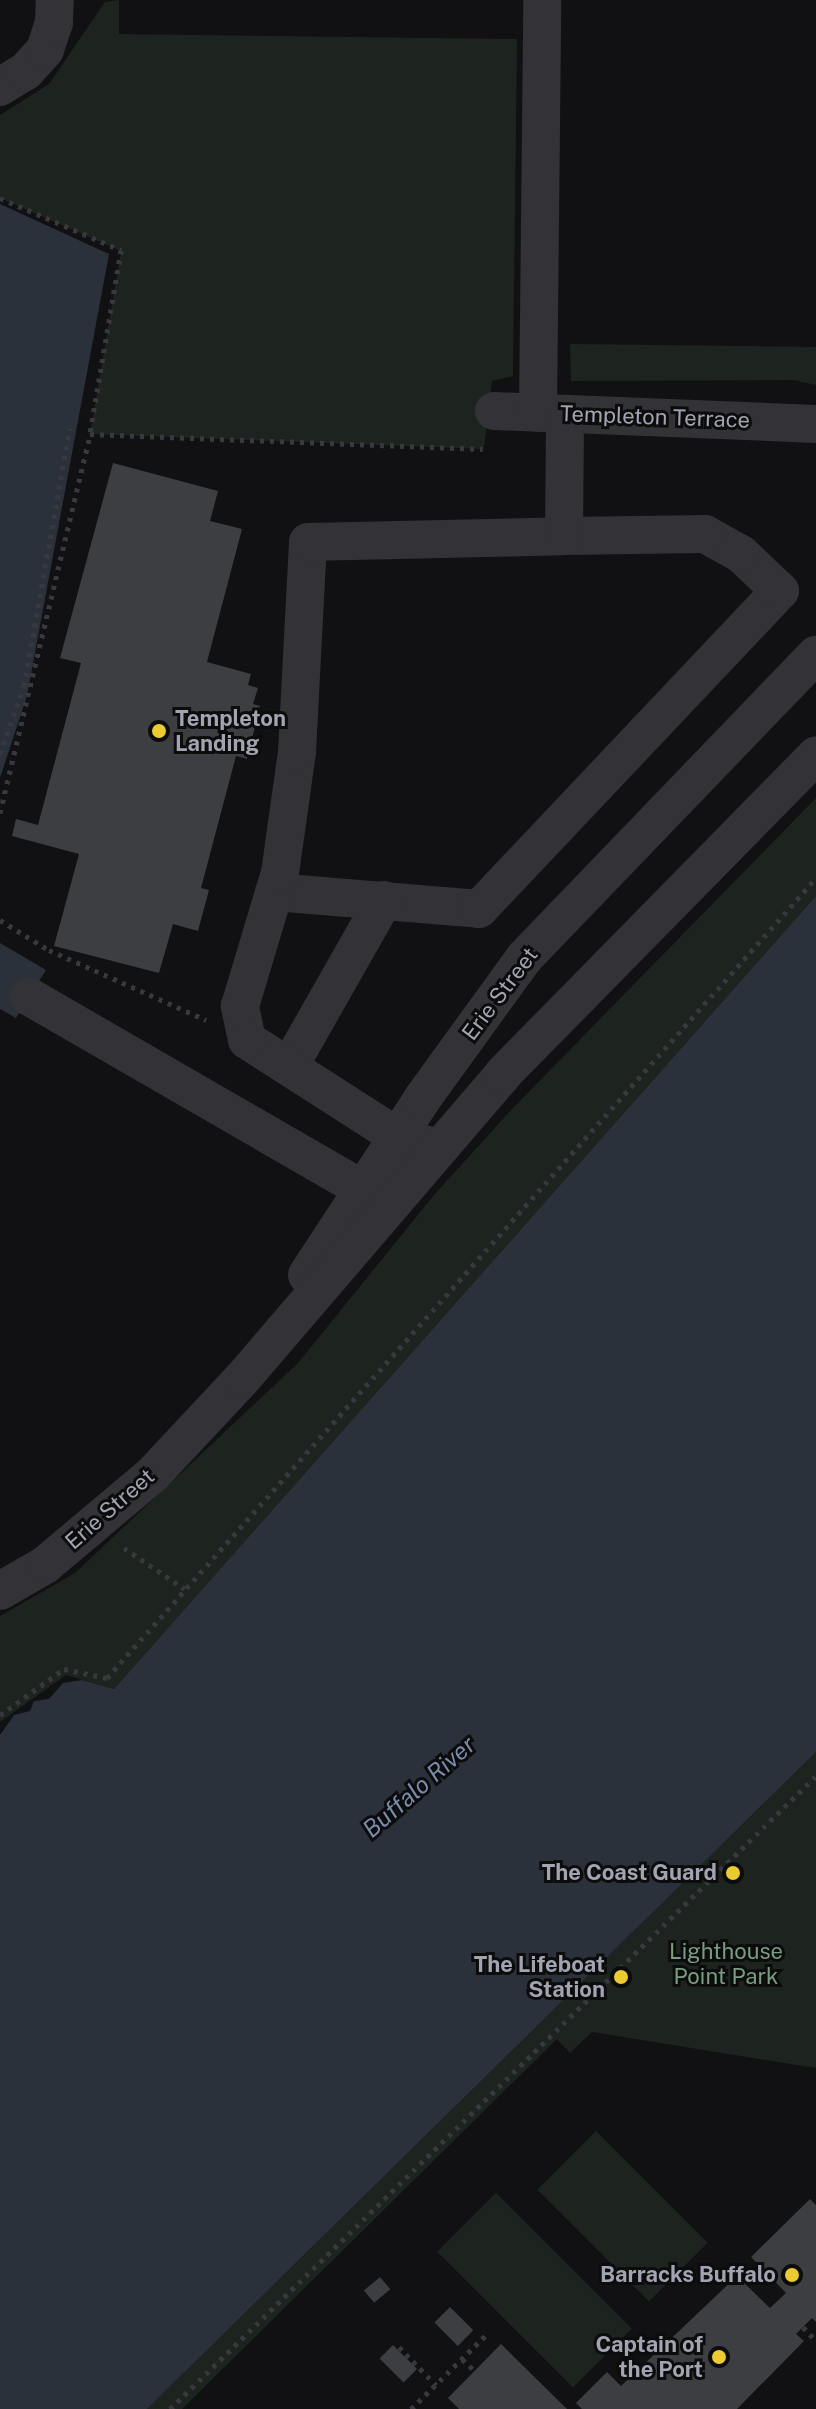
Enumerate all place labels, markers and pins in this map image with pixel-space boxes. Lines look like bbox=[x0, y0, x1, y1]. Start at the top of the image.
place label: Templeton Landing bbox=[175, 705, 286, 756]
marker: Templeton Landing bbox=[150, 722, 168, 740]
place label: The Coast Guard bbox=[542, 1860, 717, 1886]
marker: The Coast Guard bbox=[724, 1864, 742, 1882]
place label: The Lifeboat Station bbox=[474, 1951, 605, 2002]
marker: The Lifeboat Station bbox=[612, 1968, 630, 1986]
place label: Barracks Buffalo bbox=[600, 2262, 776, 2288]
marker: Barracks Buffalo bbox=[783, 2266, 801, 2284]
place label: Captain of the Port bbox=[595, 2331, 703, 2382]
marker: Captain of the Port bbox=[710, 2348, 728, 2366]

